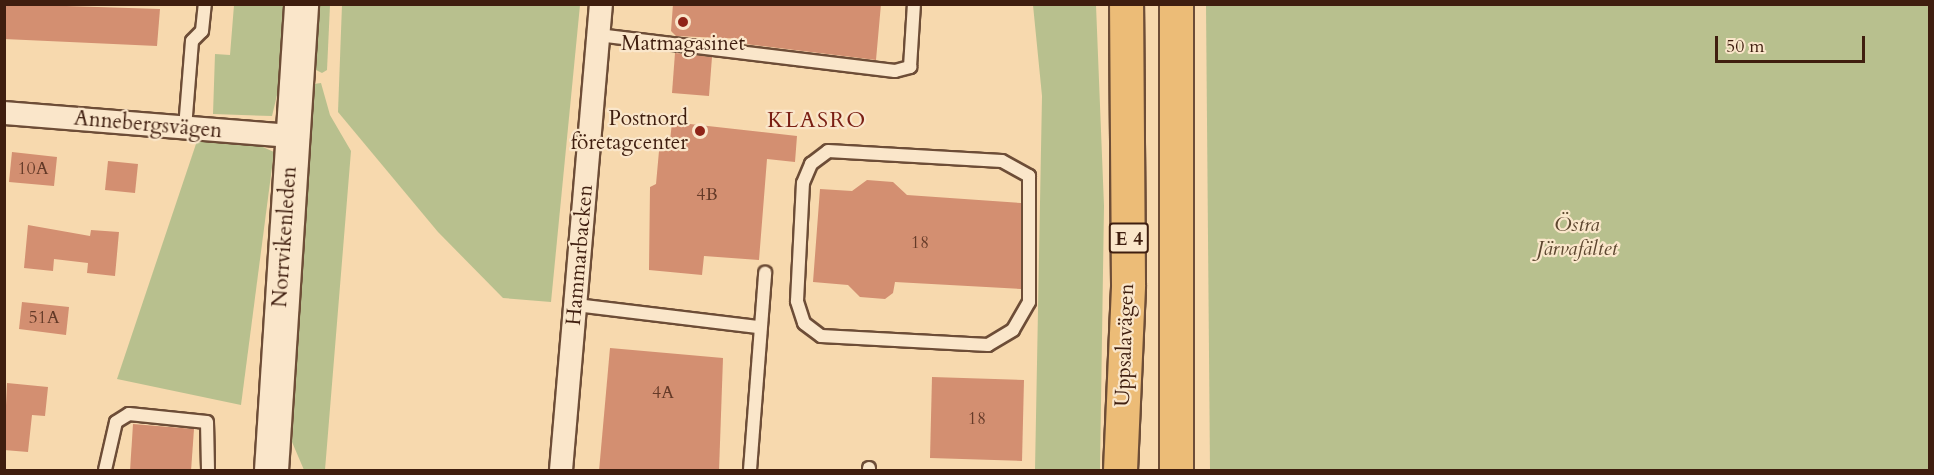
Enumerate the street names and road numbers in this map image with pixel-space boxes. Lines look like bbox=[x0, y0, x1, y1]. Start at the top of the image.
street label: Annebergsvägen bbox=[73, 106, 223, 144]
street label: Norrvikenleden bbox=[268, 166, 302, 308]
street label: Hammarbacken bbox=[561, 183, 599, 327]
road number: E 4 bbox=[1108, 221, 1150, 255]
street label: Uppsalavägen bbox=[1110, 283, 1140, 407]

